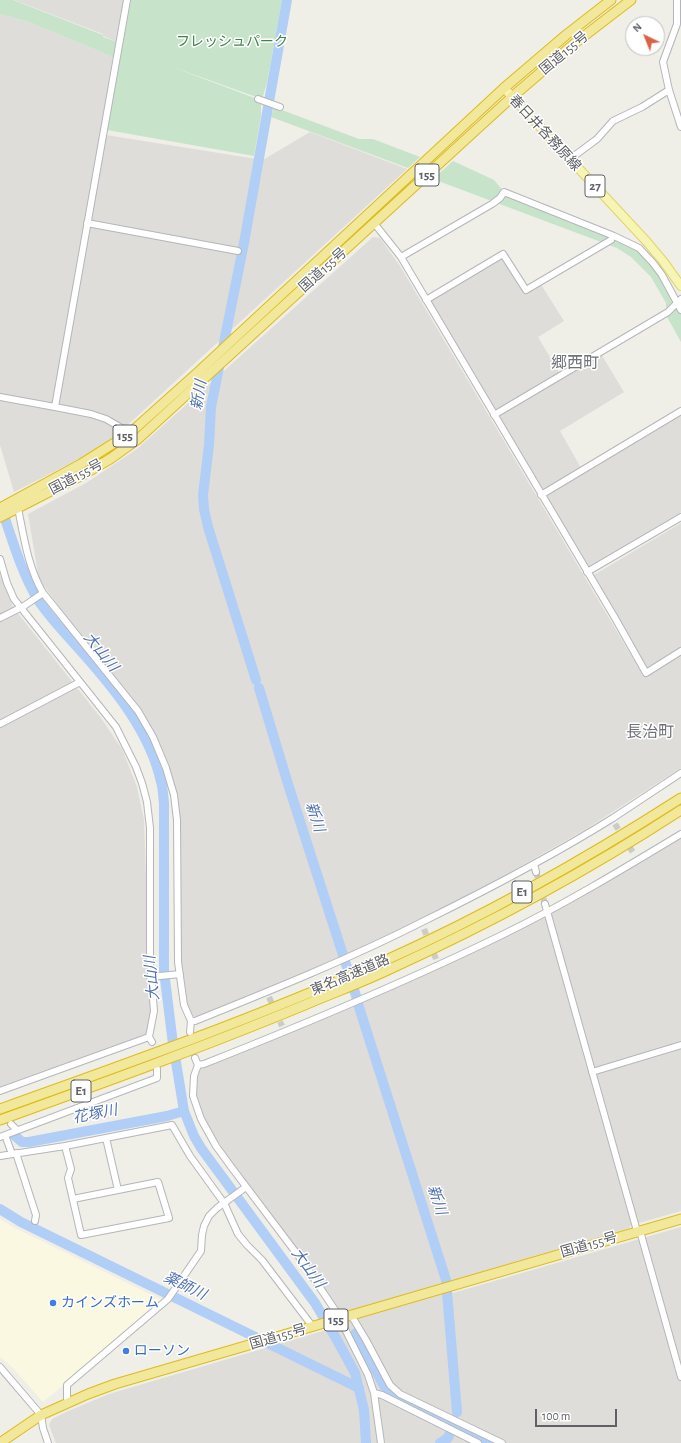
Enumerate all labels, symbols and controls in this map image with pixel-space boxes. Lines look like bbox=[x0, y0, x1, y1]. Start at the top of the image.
north arrow bbox=[625, 16, 665, 56]
text: N bbox=[631, 21, 644, 34]
street label: 国道155号 bbox=[536, 28, 592, 78]
park label: フレッシュパーク bbox=[176, 34, 288, 50]
street label: 春日井各務原線 bbox=[505, 91, 585, 175]
road number: 155 bbox=[415, 164, 439, 186]
road number: 27 bbox=[585, 175, 605, 197]
street label: 国道155号 bbox=[296, 244, 350, 296]
district label: 郷西町 bbox=[551, 353, 599, 373]
water label: 新川 bbox=[188, 379, 210, 411]
road number: 155 bbox=[113, 425, 137, 447]
street label: 国道155号 bbox=[46, 456, 106, 498]
water label: 大山川 bbox=[80, 629, 122, 675]
district label: 長治町 bbox=[626, 722, 674, 742]
water label: 新川 bbox=[302, 800, 328, 834]
road number: E1 bbox=[512, 881, 532, 903]
street label: 東名高速道路 bbox=[308, 951, 392, 999]
water label: 大山川 bbox=[141, 955, 163, 1001]
road number: E1 bbox=[71, 1080, 91, 1102]
water label: 花塚川 bbox=[71, 1101, 119, 1127]
water label: 新川 bbox=[424, 1183, 450, 1217]
street label: 国道155号 bbox=[559, 1229, 619, 1261]
water label: 大山川 bbox=[287, 1245, 329, 1291]
water label: 薬師川 bbox=[161, 1268, 209, 1304]
place label: カインズホーム bbox=[61, 1295, 159, 1311]
marker: カインズホーム bbox=[48, 1298, 58, 1308]
road number: 155 bbox=[324, 1309, 348, 1331]
street label: 国道155号 bbox=[248, 1321, 308, 1353]
place label: ローソン bbox=[134, 1343, 190, 1359]
marker: ローソン bbox=[121, 1346, 131, 1356]
scale bar bbox=[537, 1401, 619, 1427]
text: 100 m bbox=[542, 1410, 570, 1422]

